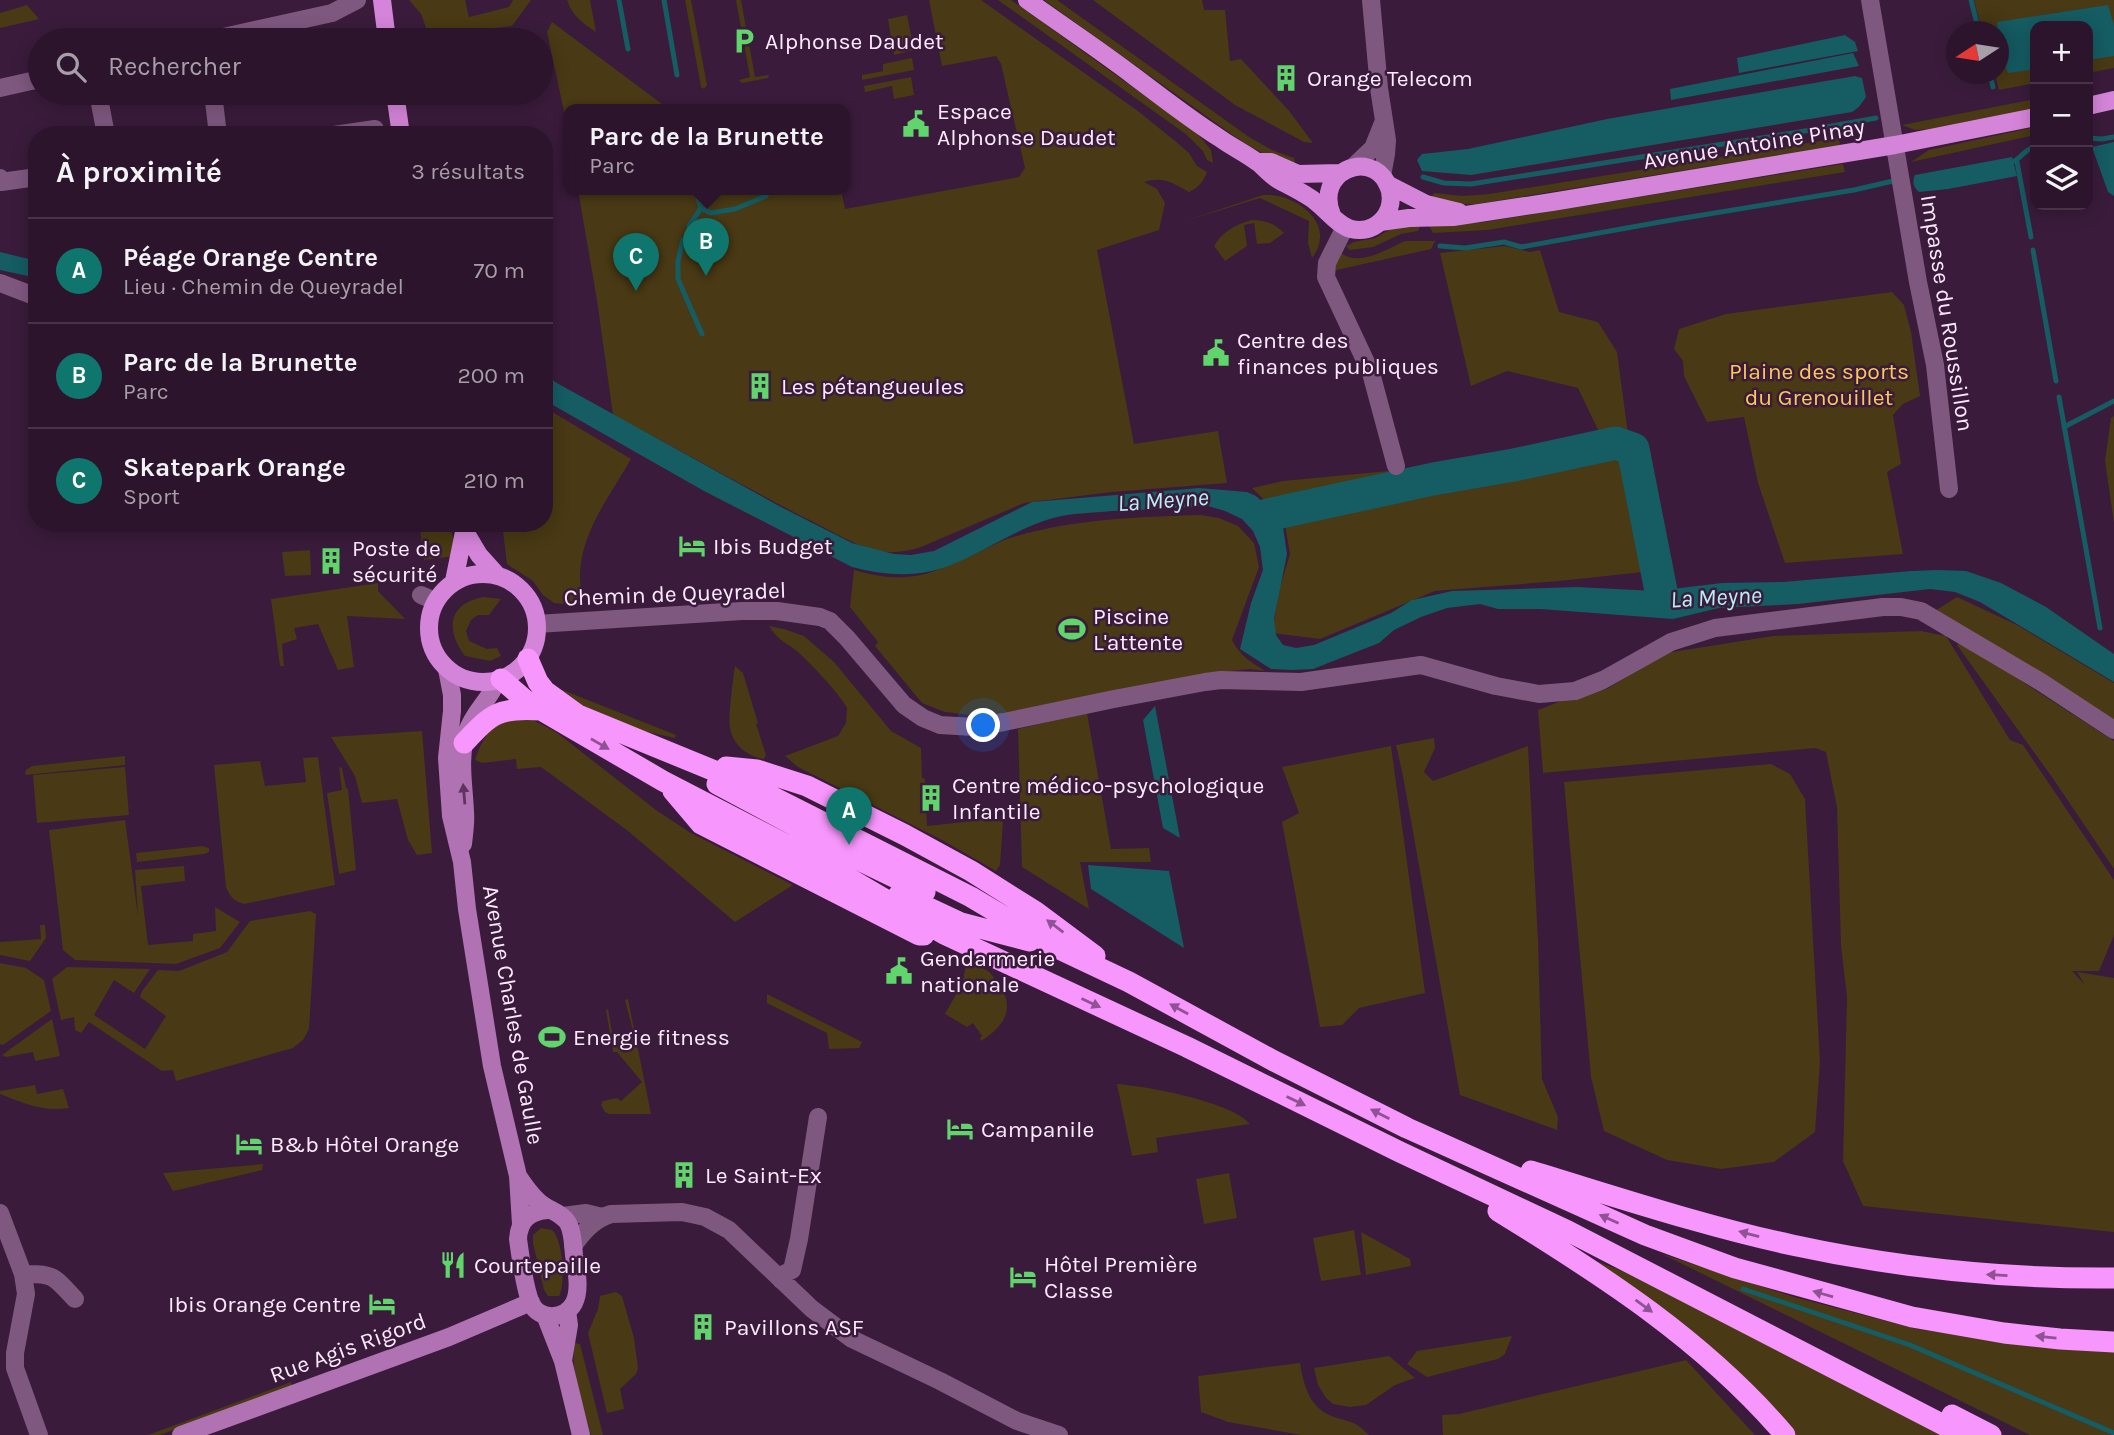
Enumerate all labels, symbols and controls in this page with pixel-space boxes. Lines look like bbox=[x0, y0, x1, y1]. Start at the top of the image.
north arrow bbox=[1946, 21, 2009, 84]
map controls bbox=[2030, 21, 2093, 210]
button: + bbox=[2030, 21, 2093, 84]
parking icon: Alphonse Daudet bbox=[729, 26, 759, 56]
search box bbox=[28, 28, 553, 105]
place label: Alphonse Daudet bbox=[765, 28, 944, 55]
icon: search bbox=[52, 48, 90, 86]
text: Rechercher bbox=[108, 51, 241, 82]
building icon: Orange Telecom bbox=[1271, 63, 1301, 93]
place label: Orange Telecom bbox=[1307, 65, 1473, 92]
button: − bbox=[2030, 84, 2093, 147]
place label: Espace Alphonse Daudet bbox=[937, 98, 1116, 151]
popup bbox=[563, 104, 850, 195]
public building icon: Espace Alphonse Daudet bbox=[901, 109, 931, 139]
street label: Avenue Antoine Pinay bbox=[1641, 113, 1867, 175]
text: Parc de la Brunette bbox=[589, 121, 824, 152]
button: layers bbox=[2030, 147, 2093, 210]
text: Parc bbox=[589, 152, 635, 179]
text: À proximité bbox=[56, 154, 222, 190]
text: 3 résultats bbox=[411, 158, 525, 185]
street label: Impasse du Roussillon bbox=[1915, 193, 1979, 433]
pin: B bbox=[683, 218, 729, 276]
pin: C bbox=[613, 233, 659, 291]
text: Péage Orange Centre bbox=[123, 242, 378, 273]
text: A bbox=[72, 257, 86, 284]
text: 70 m bbox=[474, 257, 525, 284]
text: Lieu · Chemin de Queyradel bbox=[123, 273, 404, 300]
place label: Centre des finances publiques bbox=[1237, 327, 1439, 380]
public building icon: Centre des finances publiques bbox=[1201, 338, 1231, 368]
text: Parc de la Brunette bbox=[123, 347, 358, 378]
park label: Plaine des sports du Grenouillet bbox=[1729, 358, 1909, 411]
text: B bbox=[72, 362, 86, 389]
text: 200 m bbox=[457, 362, 525, 389]
building icon: Les pétangueules bbox=[745, 371, 775, 401]
place label: Les pétangueules bbox=[781, 373, 965, 400]
text: Parc bbox=[123, 378, 169, 405]
text: Skatepark Orange bbox=[123, 452, 346, 483]
text: C bbox=[72, 467, 86, 494]
text: 210 m bbox=[463, 467, 525, 494]
text: Sport bbox=[123, 483, 180, 510]
water label: La Meyne bbox=[1116, 483, 1210, 517]
hotel icon: Ibis Budget bbox=[677, 531, 707, 561]
place label: Ibis Budget bbox=[713, 533, 833, 560]
place label: Poste de sécurité bbox=[352, 535, 441, 588]
building icon: Poste de sécurité bbox=[316, 546, 346, 576]
street label: Chemin de Queyradel bbox=[563, 577, 787, 611]
water label: La Meyne bbox=[1670, 581, 1762, 613]
place label: Piscine L'attente bbox=[1093, 603, 1183, 656]
sports icon: Piscine L'attente bbox=[1057, 614, 1087, 644]
your location bbox=[966, 708, 1000, 742]
one-way arrow bbox=[590, 738, 609, 750]
place label: Centre médico-psychologique Infantile bbox=[952, 772, 1264, 825]
one-way arrow bbox=[458, 783, 469, 805]
building icon: Centre médico-psychologique Infantile bbox=[916, 783, 946, 813]
pin: A bbox=[826, 787, 872, 845]
street label: Avenue Charles de Gaulle bbox=[477, 883, 549, 1147]
one-way arrow bbox=[1046, 919, 1064, 933]
place label: Gendarmerie nationale bbox=[920, 945, 1055, 998]
public building icon: Gendarmerie nationale bbox=[884, 956, 914, 986]
one-way arrow bbox=[1081, 997, 1101, 1008]
one-way arrow bbox=[1169, 1003, 1188, 1015]
sports icon: Energie fitness bbox=[537, 1022, 567, 1052]
place label: Energie fitness bbox=[573, 1024, 730, 1051]
one-way arrow bbox=[1286, 1095, 1306, 1106]
one-way arrow bbox=[1370, 1109, 1390, 1120]
hotel icon: Campanile bbox=[945, 1114, 975, 1144]
place label: Campanile bbox=[981, 1116, 1094, 1143]
hotel icon: B&b Hôtel Orange bbox=[234, 1129, 264, 1159]
place label: B&b Hôtel Orange bbox=[270, 1131, 459, 1158]
building icon: Le Saint-Ex bbox=[669, 1160, 699, 1190]
place label: Le Saint-Ex bbox=[705, 1162, 822, 1189]
one-way arrow bbox=[1598, 1213, 1619, 1224]
one-way arrow bbox=[1737, 1228, 1759, 1239]
restaurant icon: Courtepaille bbox=[438, 1250, 468, 1280]
place label: Hôtel Première Classe bbox=[1044, 1251, 1197, 1304]
place label: Courtepaille bbox=[474, 1252, 601, 1279]
hotel icon: Hôtel Première Classe bbox=[1008, 1262, 1038, 1292]
one-way arrow bbox=[1986, 1269, 2008, 1280]
one-way arrow bbox=[1812, 1288, 1833, 1298]
hotel icon: Ibis Orange Centre bbox=[367, 1289, 397, 1319]
place label: Ibis Orange Centre bbox=[168, 1291, 361, 1318]
one-way arrow bbox=[1635, 1299, 1653, 1313]
street label: Rue Agis Rigord bbox=[266, 1307, 430, 1389]
building icon: Pavillons ASF bbox=[688, 1312, 718, 1342]
place label: Pavillons ASF bbox=[724, 1314, 864, 1341]
one-way arrow bbox=[2035, 1332, 2057, 1343]

